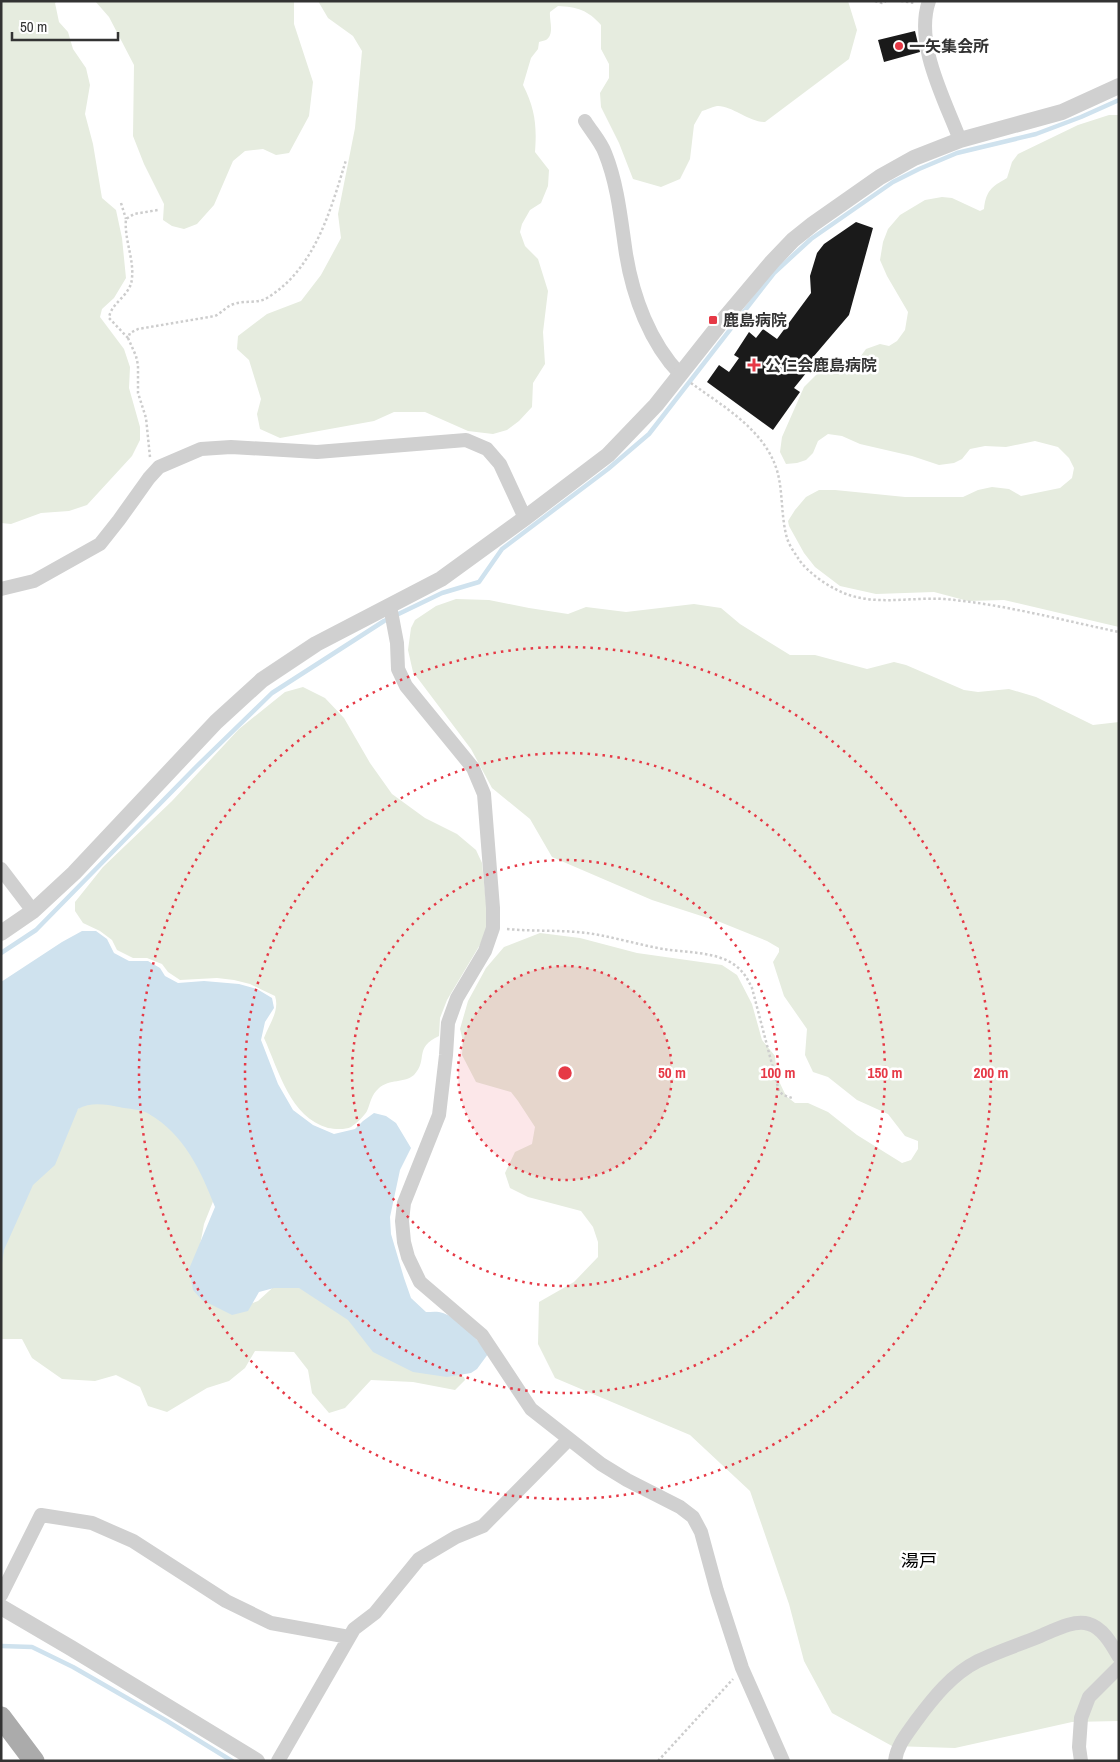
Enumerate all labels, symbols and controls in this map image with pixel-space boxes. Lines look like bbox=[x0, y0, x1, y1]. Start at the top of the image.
scale bar bbox=[12, 10, 119, 42]
text: 50 m bbox=[20, 16, 47, 37]
place label: 一矢集会所 bbox=[909, 35, 989, 57]
marker: 一矢集会所 bbox=[893, 40, 905, 52]
place label: 鹿島病院 bbox=[723, 309, 787, 331]
marker: 鹿島病院 bbox=[707, 314, 719, 326]
place label: 公仁会鹿島病院 bbox=[765, 354, 877, 376]
marker: 公仁会鹿島病院 bbox=[747, 358, 761, 372]
text: 50 m bbox=[658, 1062, 686, 1083]
text: 100 m bbox=[761, 1062, 795, 1083]
text: 150 m bbox=[868, 1062, 902, 1083]
text: 200 m bbox=[974, 1062, 1008, 1083]
centre of rings bbox=[556, 1064, 574, 1082]
district label: 湯戸 bbox=[901, 1548, 937, 1573]

